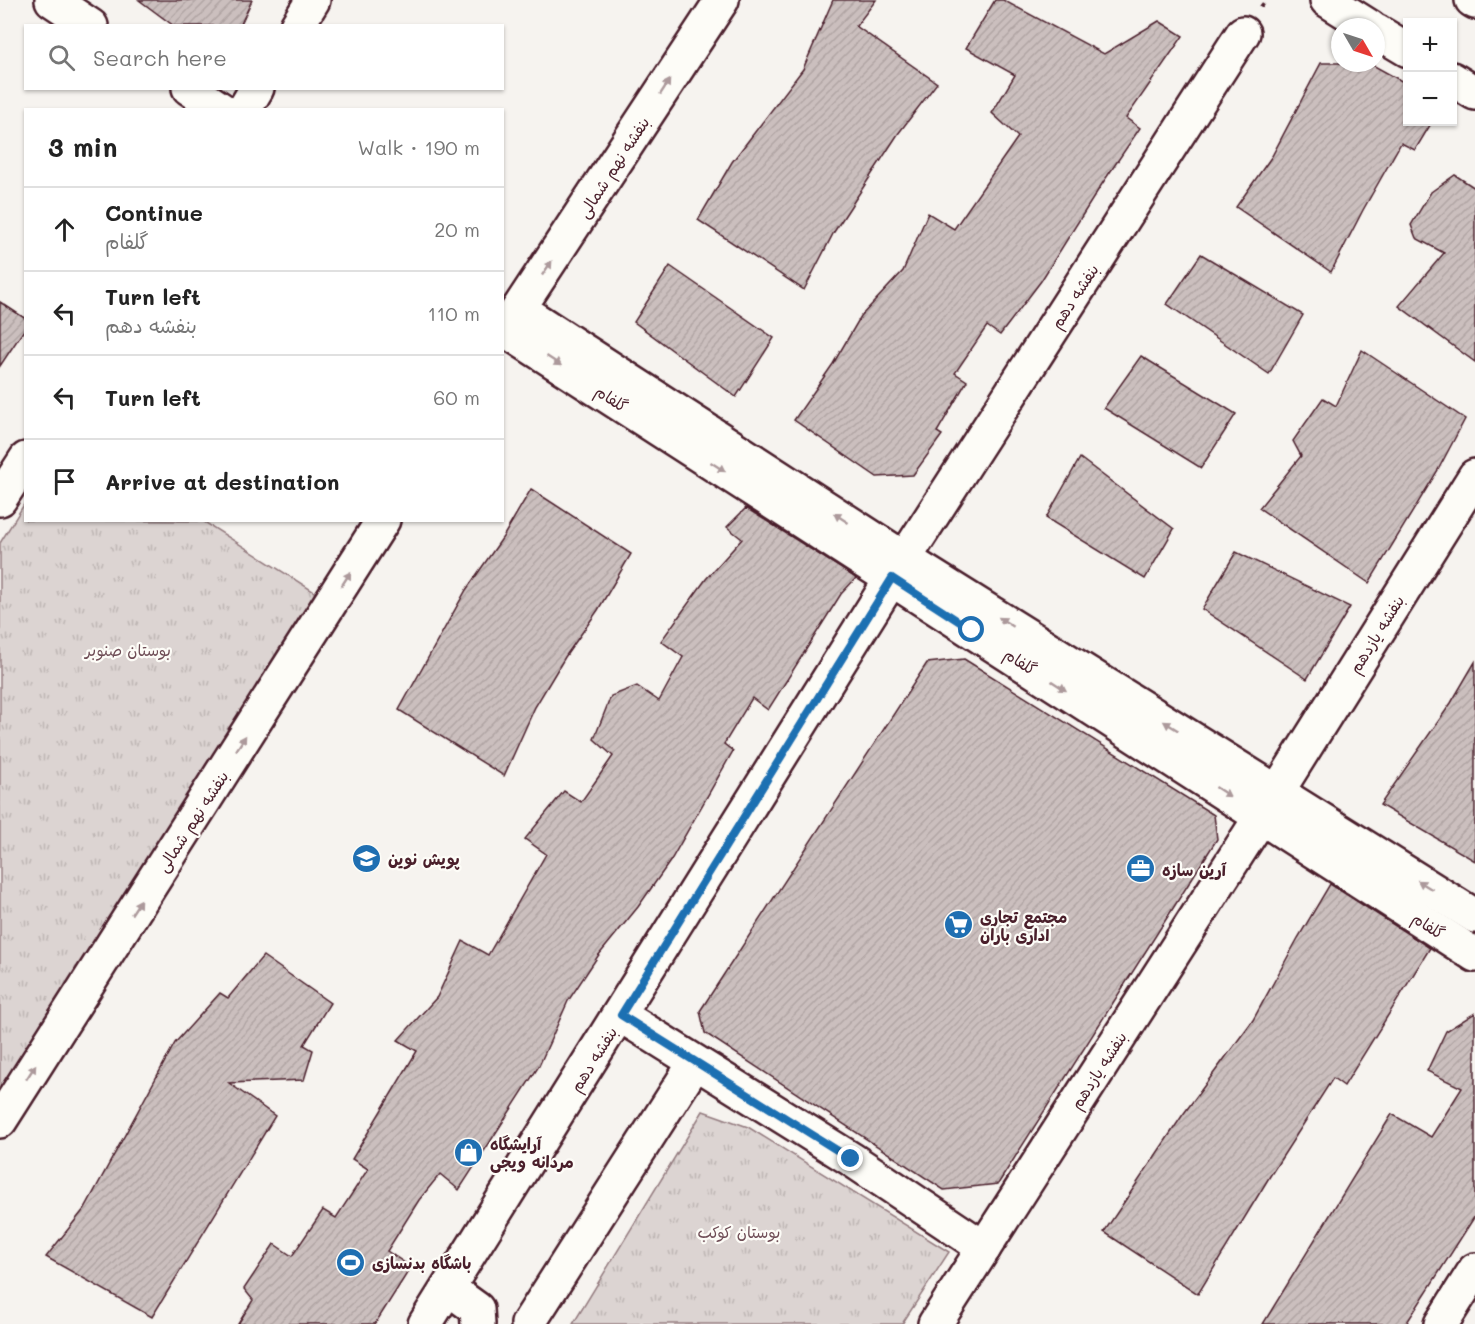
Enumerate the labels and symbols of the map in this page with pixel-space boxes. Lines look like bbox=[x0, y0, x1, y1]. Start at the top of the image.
north arrow bbox=[1331, 18, 1385, 72]
one-way arrow bbox=[660, 79, 671, 96]
street label: بنفشه نهم شمالی bbox=[572, 112, 656, 223]
street label: بنفشه دهم bbox=[1045, 259, 1105, 334]
one-way arrow bbox=[541, 260, 552, 276]
one-way arrow bbox=[546, 356, 563, 367]
street label: گلفام bbox=[590, 380, 632, 419]
one-way arrow bbox=[710, 461, 727, 472]
one-way arrow bbox=[833, 512, 850, 523]
one-way arrow bbox=[341, 570, 352, 587]
street label: بنفشه یازدهم bbox=[1344, 591, 1411, 679]
route start bbox=[958, 616, 984, 642]
one-way arrow bbox=[998, 617, 1014, 628]
park label: بوستان صنوبر bbox=[83, 639, 171, 661]
street label: گلفام bbox=[999, 643, 1041, 682]
one-way arrow bbox=[1051, 680, 1067, 691]
one-way arrow bbox=[1163, 720, 1179, 731]
one-way arrow bbox=[236, 735, 247, 751]
street label: بنفشه نهم شمالی bbox=[151, 766, 235, 877]
one-way arrow bbox=[1215, 786, 1231, 797]
school or university icon: پویش نوین bbox=[351, 842, 383, 874]
place label: پویش نوین bbox=[388, 848, 460, 870]
office icon: آرین سازه bbox=[1125, 853, 1157, 885]
place label: آرین سازه bbox=[1162, 859, 1227, 880]
one-way arrow bbox=[1418, 879, 1434, 891]
one-way arrow bbox=[131, 899, 142, 915]
place label: مجتمع تجاری اداری باران bbox=[980, 906, 1067, 945]
street label: گلفام bbox=[1407, 907, 1449, 946]
supermarket icon: مجتمع تجاری اداری باران bbox=[943, 909, 975, 941]
street label: بنفشه دهم bbox=[565, 1022, 624, 1097]
street label: بنفشه یازدهم bbox=[1065, 1027, 1133, 1114]
one-way arrow bbox=[26, 1063, 37, 1080]
place label: آرایشگاه مردانه ویجی bbox=[490, 1133, 574, 1173]
shop icon: آرایشگاه مردانه ویجی bbox=[453, 1136, 485, 1168]
route end bbox=[837, 1145, 863, 1171]
park label: بوستان کوکب bbox=[698, 1221, 780, 1243]
sports icon: باشگاه بدنسازی bbox=[335, 1246, 367, 1278]
place label: باشگاه بدنسازی bbox=[372, 1252, 471, 1273]

